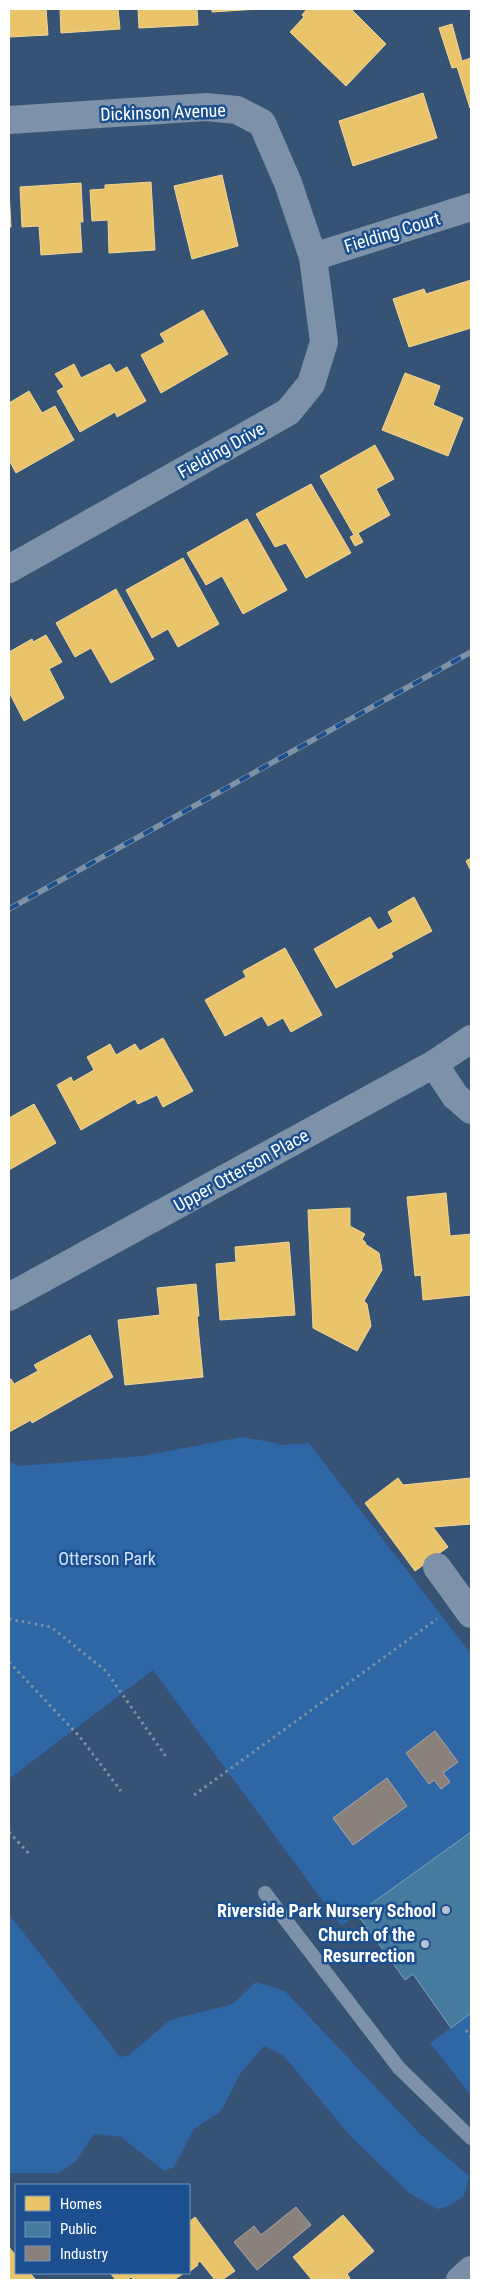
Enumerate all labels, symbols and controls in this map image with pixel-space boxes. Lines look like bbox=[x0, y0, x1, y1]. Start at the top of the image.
street label: Dickinson Avenue bbox=[100, 99, 226, 125]
street label: Fielding Court bbox=[341, 207, 443, 257]
street label: Fielding Drive bbox=[174, 418, 268, 482]
street label: Upper Otterson Place bbox=[170, 1124, 312, 1216]
park label: Otterson Park bbox=[58, 1548, 156, 1569]
place label: Riverside Park Nursery School bbox=[217, 1900, 436, 1921]
marker: Riverside Park Nursery School bbox=[440, 1904, 452, 1916]
place label: Church of the Resurrection bbox=[318, 1924, 415, 1966]
marker: Church of the Resurrection bbox=[419, 1938, 431, 1950]
legend bbox=[15, 2184, 190, 2274]
text: Homes bbox=[60, 2195, 102, 2213]
text: Public bbox=[60, 2220, 97, 2238]
text: Industry bbox=[60, 2245, 108, 2263]

